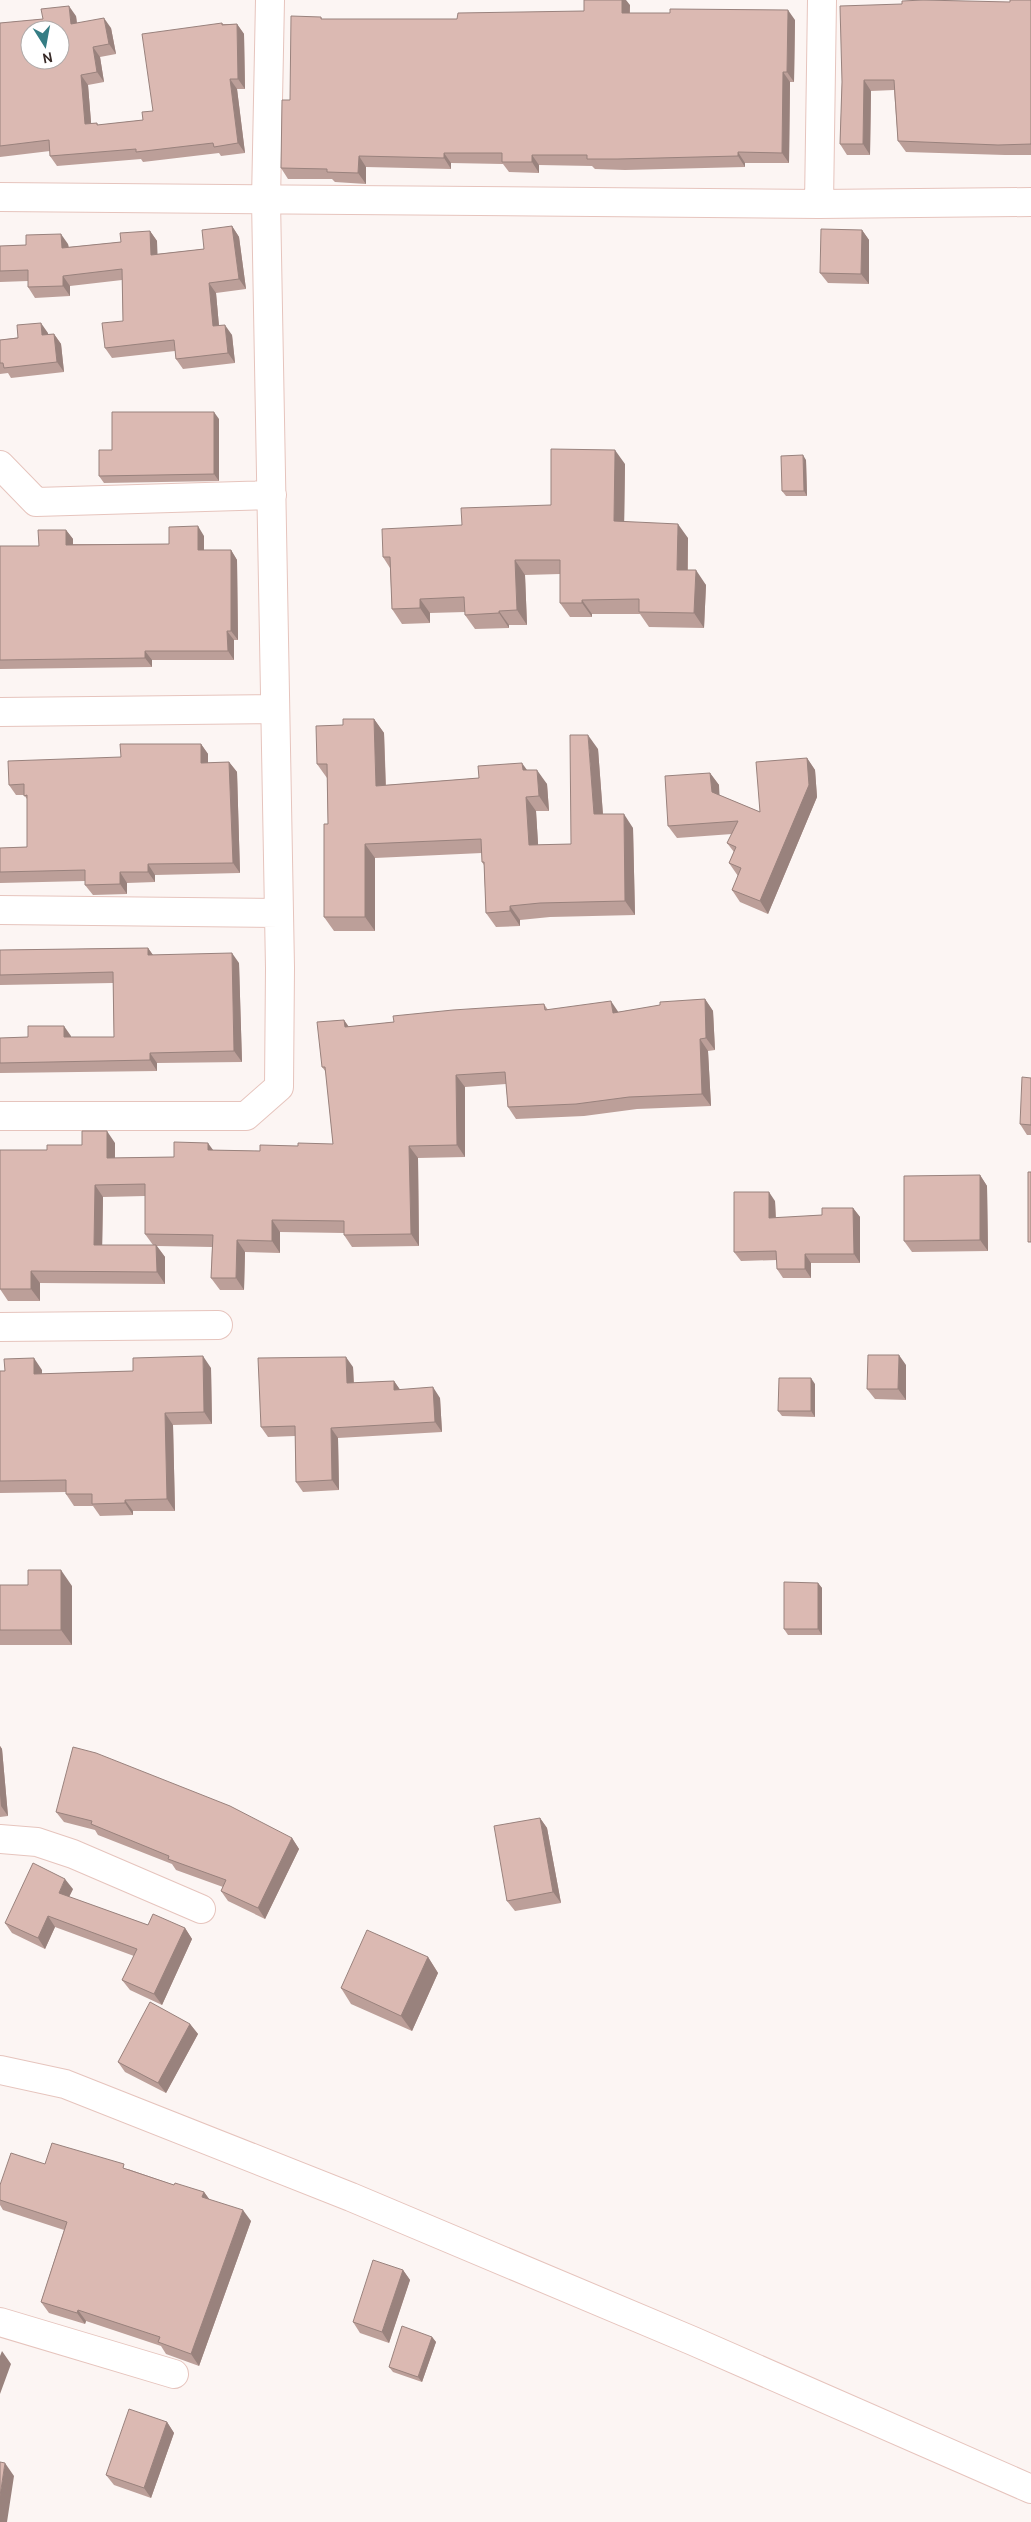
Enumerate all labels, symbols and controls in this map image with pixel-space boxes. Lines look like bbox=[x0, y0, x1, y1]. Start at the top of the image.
north arrow bbox=[20, 20, 70, 70]
text: N bbox=[41, 48, 54, 68]

